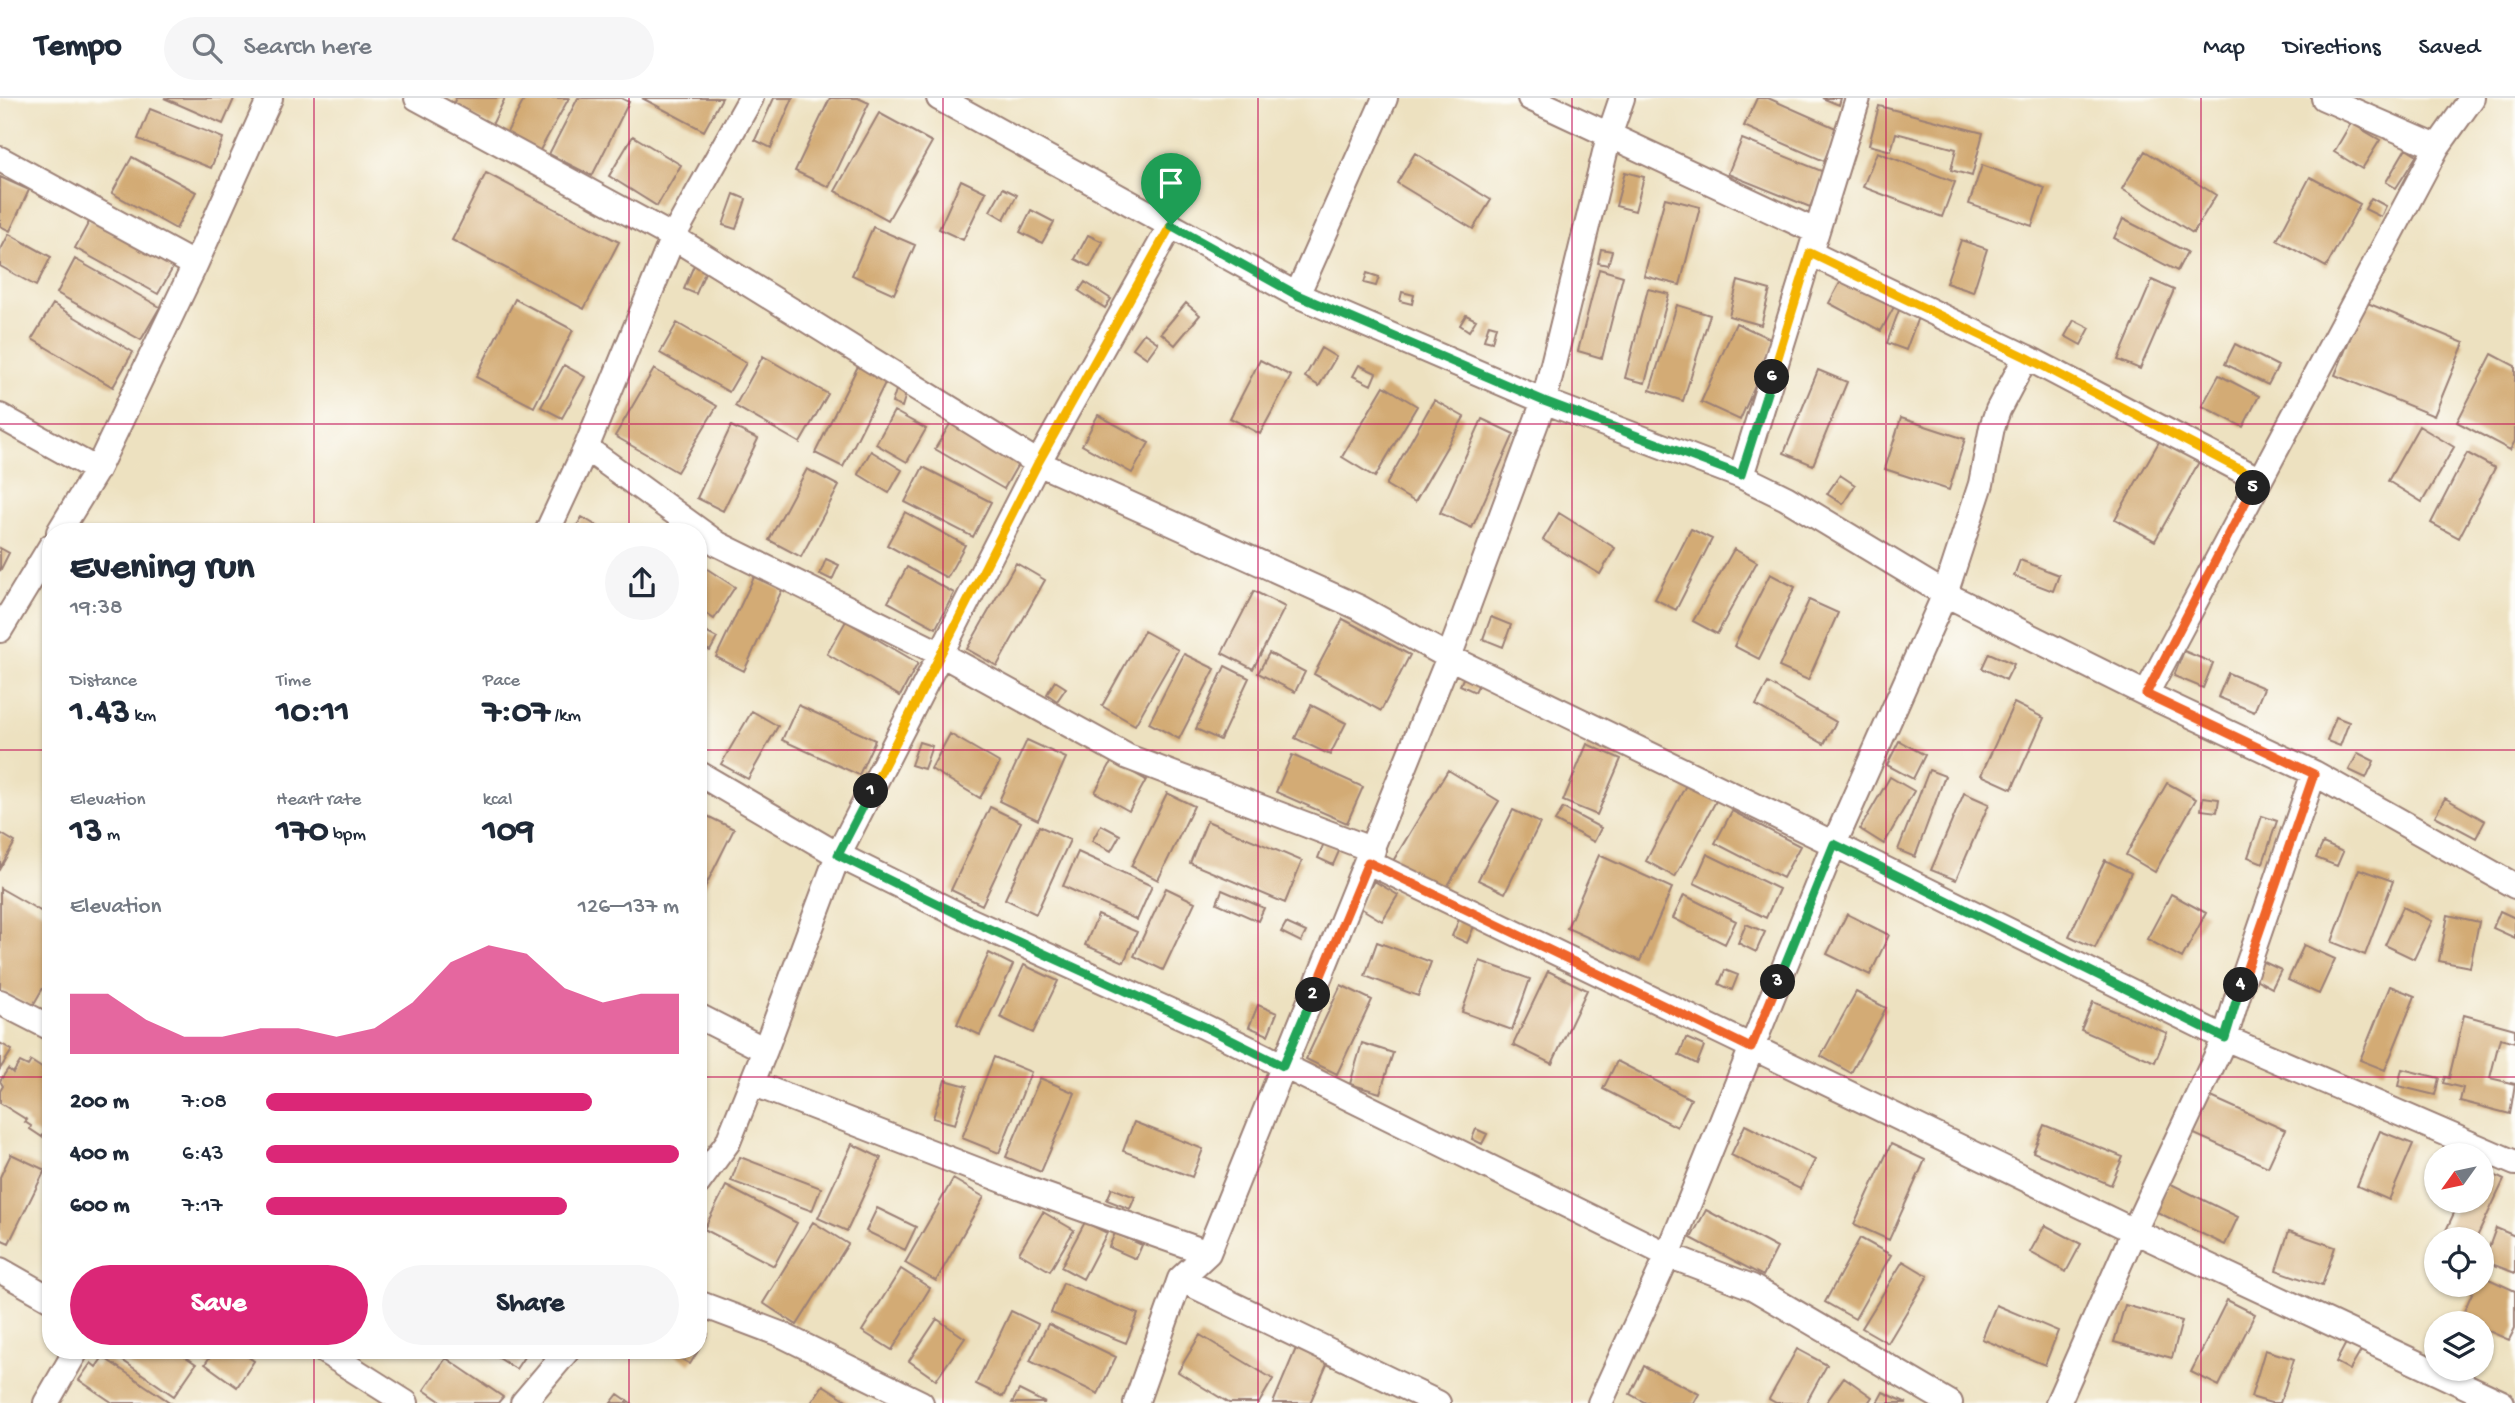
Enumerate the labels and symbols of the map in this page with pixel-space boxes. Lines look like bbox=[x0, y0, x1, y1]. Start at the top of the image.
pin bbox=[1141, 153, 1201, 225]
pin: 6 bbox=[1754, 360, 1790, 394]
pin: 5 bbox=[2236, 470, 2270, 506]
pin: 1 bbox=[854, 774, 888, 808]
pin: 3 bbox=[1760, 964, 1796, 1000]
pin: 4 bbox=[2224, 968, 2258, 1002]
pin: 2 bbox=[1296, 978, 1330, 1012]
north arrow bbox=[2424, 1143, 2494, 1213]

